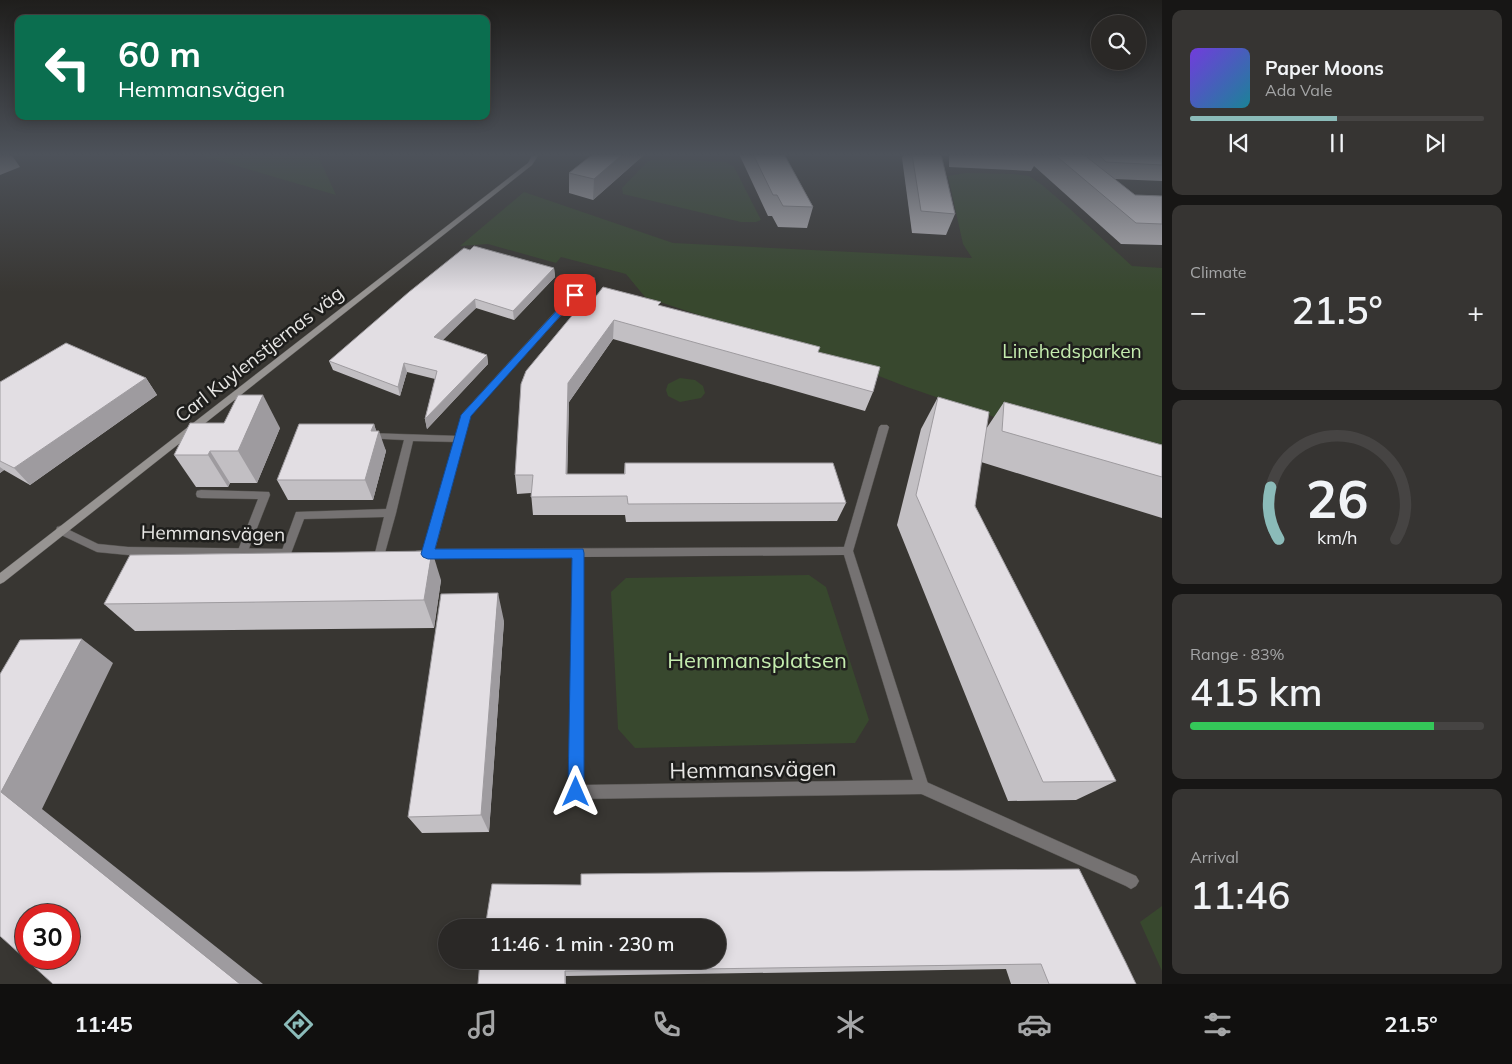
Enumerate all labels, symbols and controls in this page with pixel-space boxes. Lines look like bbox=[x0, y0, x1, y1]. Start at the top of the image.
map controls bbox=[1091, 15, 1146, 70]
button: search bbox=[1091, 15, 1146, 70]
text: 60 m bbox=[118, 32, 201, 76]
icon: left bbox=[35, 35, 100, 100]
text: Paper Moons bbox=[1265, 56, 1384, 80]
text: Hemmansvägen bbox=[118, 75, 285, 103]
text: Ada Vale bbox=[1265, 80, 1332, 100]
icon: previous bbox=[1225, 129, 1253, 157]
icon: pause bbox=[1323, 129, 1351, 157]
icon: next bbox=[1421, 129, 1449, 157]
text: Climate bbox=[1190, 262, 1246, 282]
pin bbox=[554, 274, 596, 316]
street label: Carl Kuylenstjernas väg bbox=[170, 281, 348, 427]
icon: arrive bbox=[561, 281, 589, 309]
text: 21.5° bbox=[1291, 286, 1383, 334]
text: − bbox=[1190, 294, 1207, 329]
text: + bbox=[1467, 294, 1484, 329]
park label: Linehedsparken bbox=[1002, 339, 1142, 363]
text: 26 bbox=[1306, 466, 1368, 531]
street label: Hemmansvägen bbox=[141, 520, 285, 546]
text: km/h bbox=[1317, 526, 1357, 548]
text: Range · 83% bbox=[1190, 644, 1285, 664]
park label: Hemmansplatsen bbox=[667, 646, 847, 674]
text: 415 km bbox=[1190, 668, 1323, 716]
street label: Hemmansvägen bbox=[669, 754, 837, 784]
position arrow bbox=[549, 765, 601, 817]
text: Arrival bbox=[1190, 847, 1239, 867]
text: 11:46 bbox=[1190, 871, 1290, 919]
speed limit sign: 30 bbox=[15, 904, 80, 969]
text: 11:46 · 1 min · 230 m bbox=[489, 932, 675, 956]
icon: directions bbox=[281, 1007, 316, 1042]
icon: music bbox=[465, 1007, 500, 1042]
icon: phone bbox=[649, 1007, 684, 1042]
icon: climate bbox=[833, 1007, 868, 1042]
icon: car bbox=[1017, 1007, 1052, 1042]
icon: filters bbox=[1200, 1007, 1235, 1042]
text: 11:45 bbox=[74, 1010, 133, 1038]
text: 21.5° bbox=[1384, 1010, 1438, 1038]

